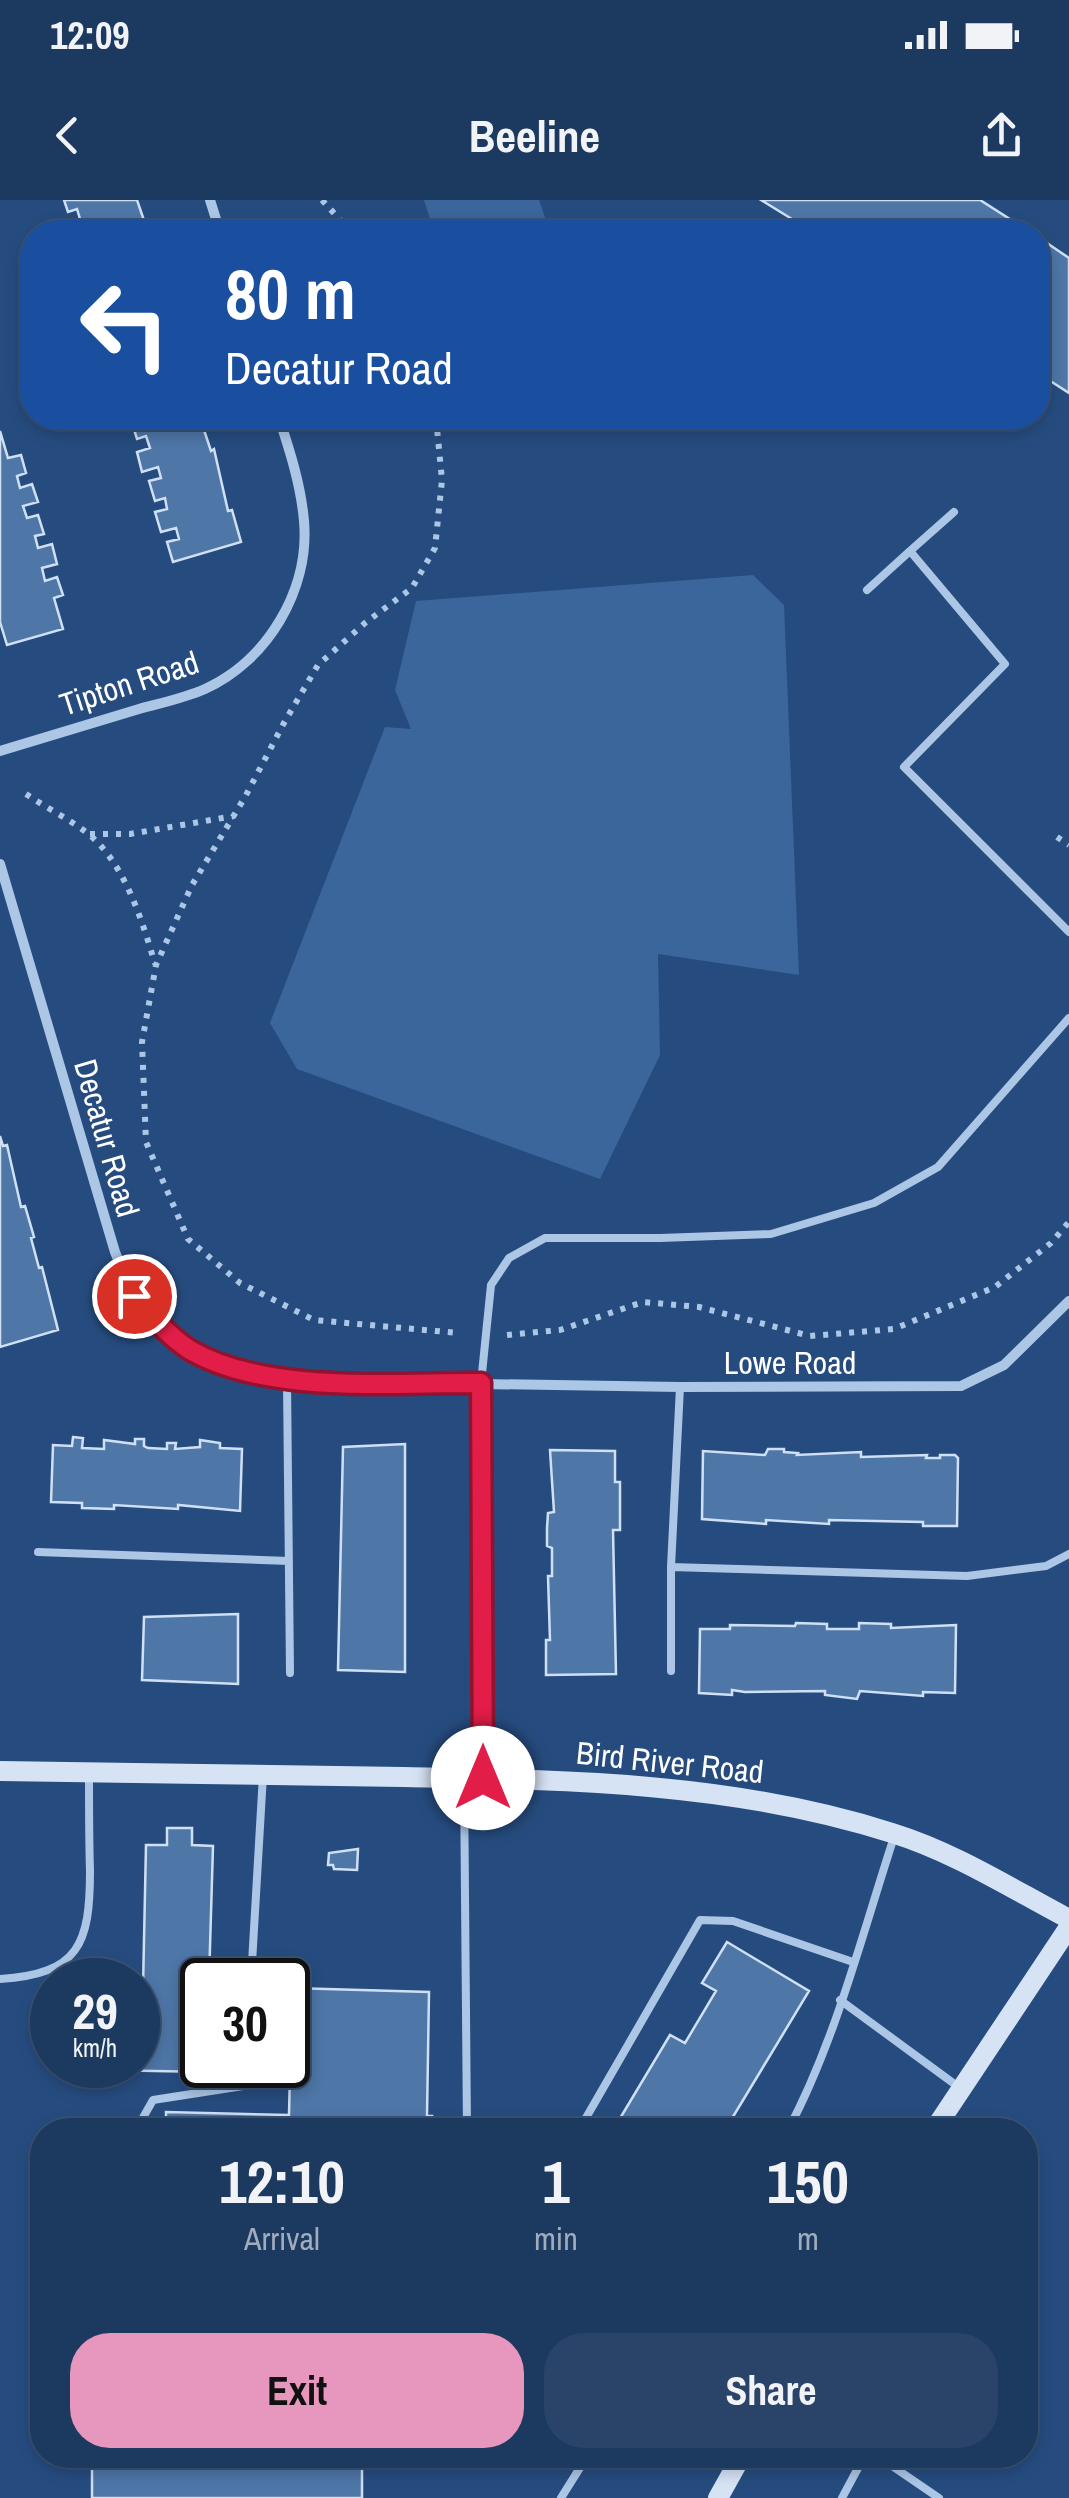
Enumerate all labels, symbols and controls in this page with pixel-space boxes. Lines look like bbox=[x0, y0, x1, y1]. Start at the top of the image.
text: 12:09 bbox=[50, 10, 130, 61]
text: Beeline bbox=[469, 105, 600, 166]
icon: back bbox=[40, 108, 95, 163]
icon: share bbox=[974, 108, 1029, 163]
text: 80 m bbox=[225, 247, 356, 341]
icon: left bbox=[60, 260, 190, 390]
text: Decatur Road bbox=[225, 337, 453, 398]
street label: Tipton Road bbox=[54, 640, 204, 726]
street label: Decatur Road bbox=[64, 1054, 150, 1222]
pin bbox=[92, 1254, 177, 1339]
icon: arrive bbox=[107, 1269, 162, 1324]
street label: Lowe Road bbox=[724, 1341, 856, 1384]
position arrow bbox=[431, 1726, 535, 1830]
street label: Bird River Road bbox=[574, 1731, 766, 1793]
speed limit sign: 30 bbox=[180, 1958, 310, 2088]
text: 29 bbox=[72, 1977, 118, 2045]
text: km/h bbox=[73, 2031, 117, 2065]
text: 12:10 bbox=[219, 2141, 345, 2222]
text: 1 bbox=[542, 2141, 570, 2222]
text: 150 bbox=[767, 2141, 849, 2222]
text: Arrival bbox=[244, 2217, 320, 2260]
text: min bbox=[534, 2217, 578, 2260]
text: m bbox=[797, 2217, 819, 2260]
button: Exit bbox=[70, 2333, 524, 2448]
button: Share bbox=[544, 2333, 998, 2448]

